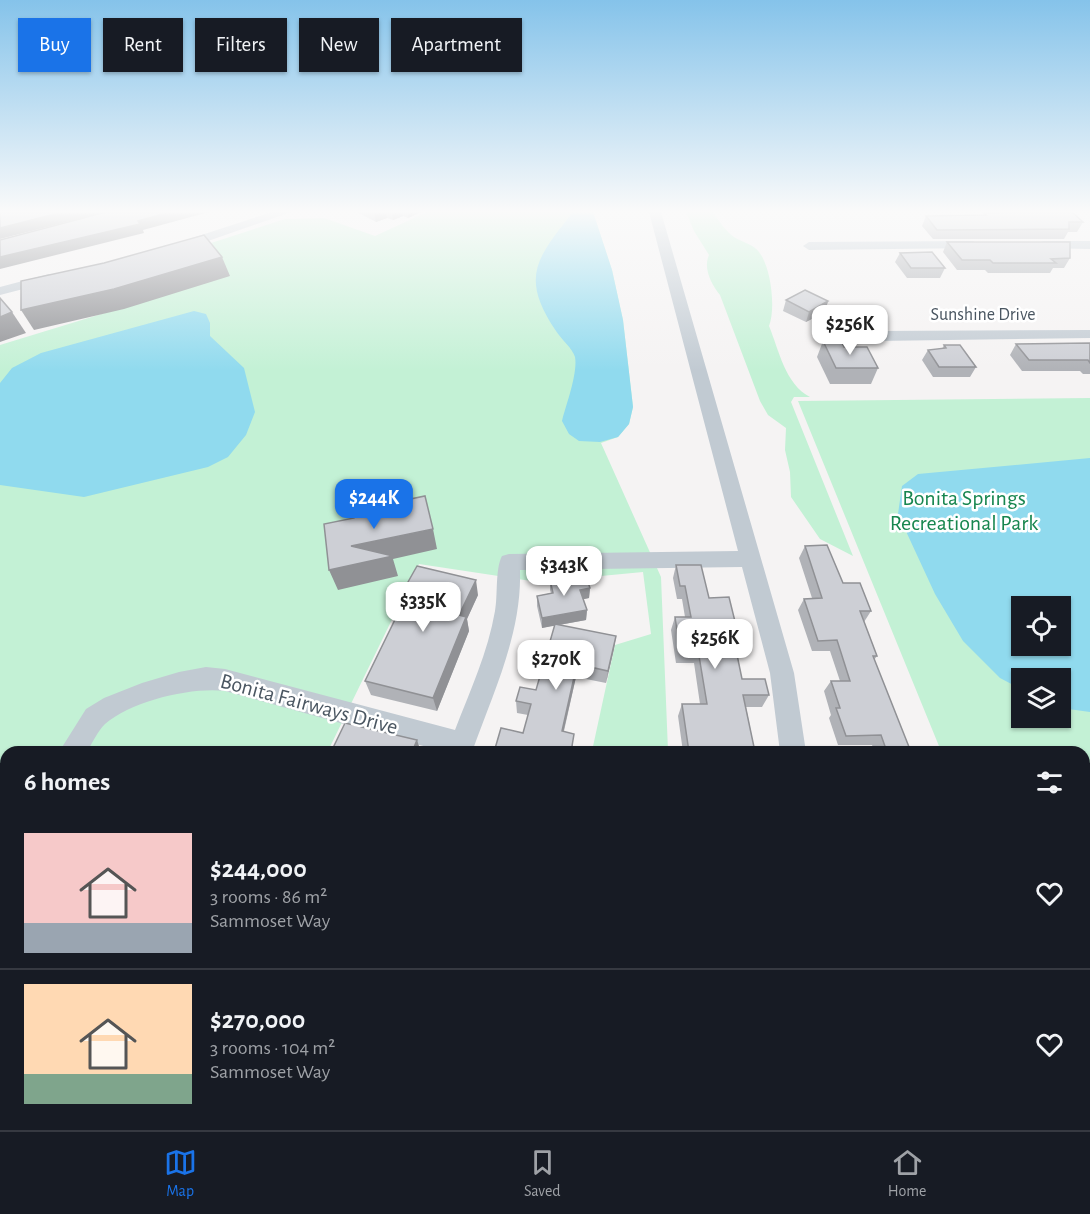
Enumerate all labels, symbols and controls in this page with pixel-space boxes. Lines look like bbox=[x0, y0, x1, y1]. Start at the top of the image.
chip: Buy bbox=[18, 18, 91, 72]
chip: Rent bbox=[103, 18, 183, 72]
chip: Filters bbox=[195, 18, 287, 72]
chip: New bbox=[299, 18, 379, 72]
chip: Apartment bbox=[391, 18, 522, 72]
pin: $256K bbox=[808, 305, 892, 356]
street label: Sunshine Drive bbox=[930, 306, 1036, 324]
text: $256K bbox=[826, 314, 874, 334]
pin: $244K bbox=[332, 479, 416, 530]
park label: Bonita Springs Recreational Park bbox=[890, 487, 1038, 534]
text: $244K bbox=[349, 488, 399, 508]
pin: $343K bbox=[522, 546, 606, 597]
text: $343K bbox=[540, 555, 588, 575]
pin: $335K bbox=[381, 582, 465, 633]
text: $335K bbox=[400, 591, 446, 611]
map controls bbox=[1011, 596, 1071, 728]
button: locate bbox=[1011, 596, 1071, 656]
pin: $256K bbox=[673, 619, 757, 670]
text: $256K bbox=[691, 628, 739, 648]
pin: $270K bbox=[514, 640, 598, 691]
text: $270K bbox=[531, 649, 581, 669]
button: layers bbox=[1011, 668, 1071, 728]
street label: Bonita Fairways Drive bbox=[218, 670, 400, 738]
icon: filters bbox=[1033, 766, 1066, 799]
text: 6 homes bbox=[24, 769, 110, 795]
text: $244,000 bbox=[210, 856, 307, 882]
icon: home bbox=[72, 857, 144, 929]
icon: heart bbox=[1033, 877, 1066, 910]
text: 3 rooms · 86 m² bbox=[210, 887, 327, 907]
text: Sammoset Way bbox=[210, 911, 330, 931]
text: $270,000 bbox=[210, 1007, 305, 1033]
icon: home bbox=[72, 1008, 144, 1080]
icon: heart bbox=[1033, 1028, 1066, 1061]
text: 3 rooms · 104 m² bbox=[210, 1038, 335, 1058]
text: Sammoset Way bbox=[210, 1062, 330, 1082]
tab: Map bbox=[164, 1146, 197, 1201]
tab: Saved bbox=[524, 1146, 561, 1201]
tab: Home bbox=[888, 1146, 926, 1201]

